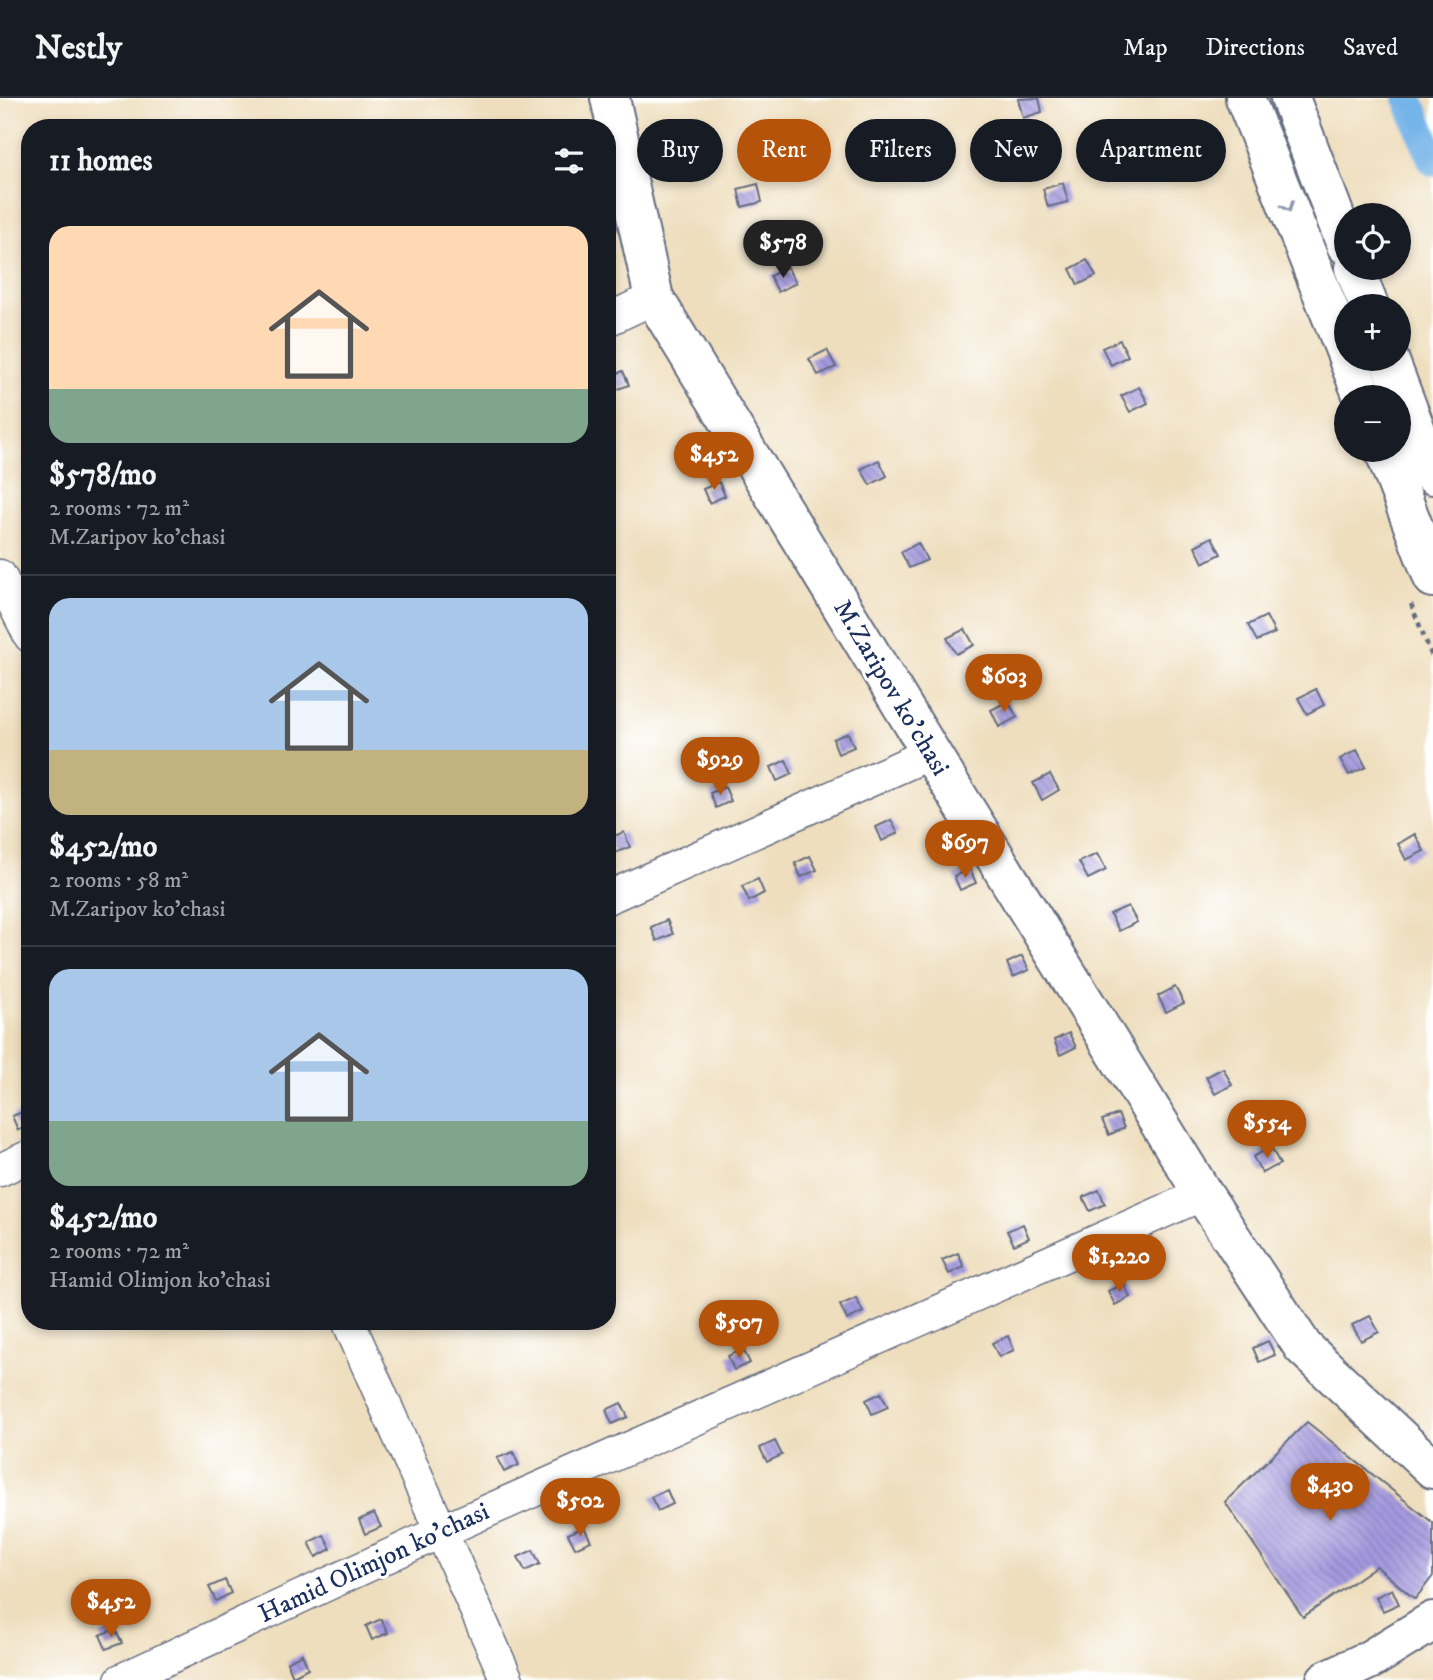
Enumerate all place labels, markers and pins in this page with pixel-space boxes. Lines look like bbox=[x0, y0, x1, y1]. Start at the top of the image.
pin: $578 bbox=[742, 220, 824, 280]
pin: $452 bbox=[673, 432, 755, 492]
pin: $603 bbox=[963, 654, 1045, 714]
pin: $929 bbox=[679, 738, 761, 797]
pin: $697 bbox=[924, 820, 1006, 880]
pin: $554 bbox=[1226, 1100, 1308, 1160]
pin: $1,220 bbox=[1062, 1234, 1176, 1294]
pin: $507 bbox=[698, 1300, 780, 1360]
pin: $430 bbox=[1289, 1464, 1371, 1523]
pin: $502 bbox=[539, 1478, 621, 1538]
pin: $452 bbox=[70, 1580, 152, 1639]

